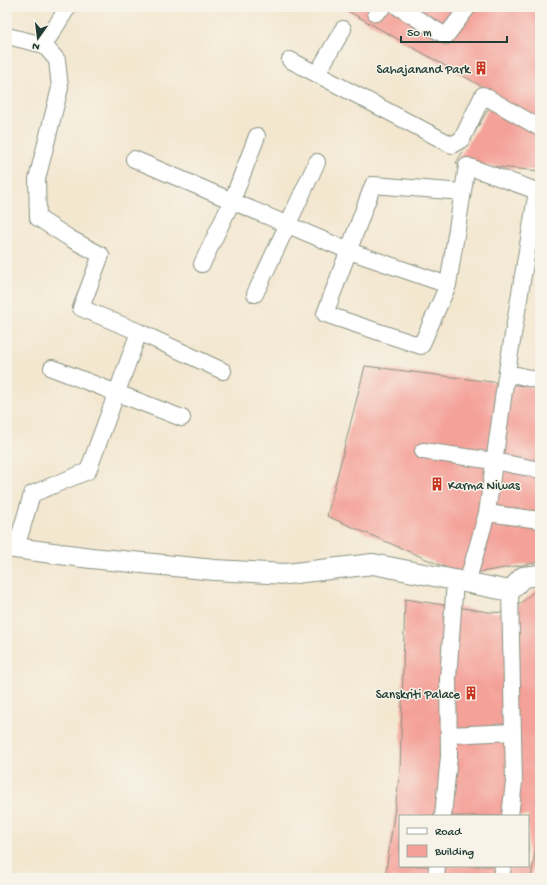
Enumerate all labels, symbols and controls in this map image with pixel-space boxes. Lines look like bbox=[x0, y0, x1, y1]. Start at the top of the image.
north arrow bbox=[18, 18, 58, 58]
scale bar bbox=[401, 18, 507, 44]
text: 50 m bbox=[407, 27, 432, 41]
text: N bbox=[31, 39, 41, 52]
building icon: Sahajanand Park bbox=[473, 60, 489, 76]
place label: Sahajanand Park bbox=[376, 63, 471, 78]
building icon: Karma Niwas bbox=[429, 476, 445, 492]
place label: Karma Niwas bbox=[448, 479, 521, 494]
building icon: Sanskriti Palace bbox=[463, 685, 479, 701]
place label: Sanskriti Palace bbox=[376, 688, 460, 703]
legend bbox=[399, 815, 529, 867]
text: Road bbox=[435, 826, 462, 840]
text: Building bbox=[434, 846, 474, 860]

